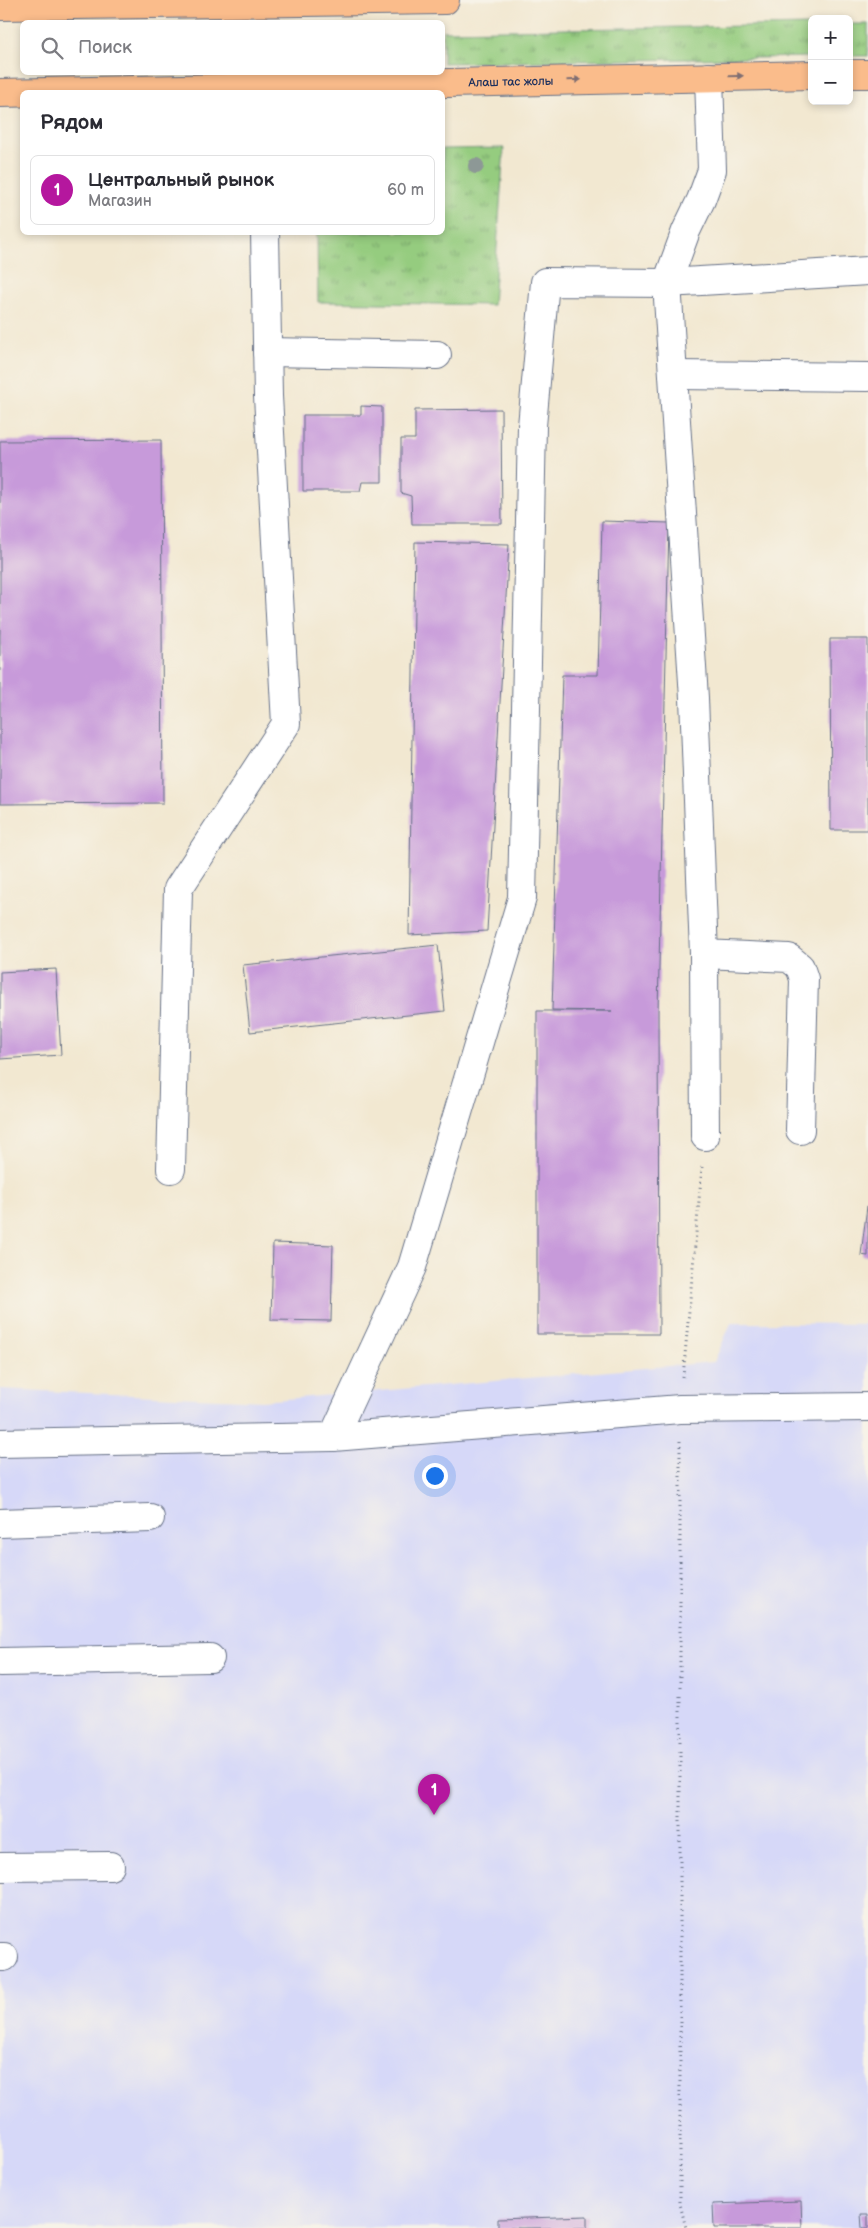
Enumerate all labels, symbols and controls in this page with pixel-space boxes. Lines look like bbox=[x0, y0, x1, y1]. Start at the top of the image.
map controls bbox=[808, 15, 853, 105]
button: + bbox=[808, 15, 853, 60]
search box bbox=[20, 20, 445, 75]
icon: search bbox=[38, 34, 66, 62]
text: Поиск bbox=[78, 36, 132, 59]
button: − bbox=[808, 60, 853, 105]
one-way arrow bbox=[728, 72, 744, 80]
street label: Алаш тас жолы bbox=[467, 73, 554, 90]
one-way arrow bbox=[566, 76, 582, 84]
text: Рядом bbox=[40, 110, 103, 135]
text: Центральный рынок bbox=[88, 169, 274, 192]
text: 1 bbox=[54, 181, 60, 200]
text: 60 m bbox=[387, 181, 424, 200]
text: Магазин bbox=[88, 192, 152, 211]
your location bbox=[422, 1463, 448, 1489]
pin: 1 bbox=[418, 1774, 450, 1815]

